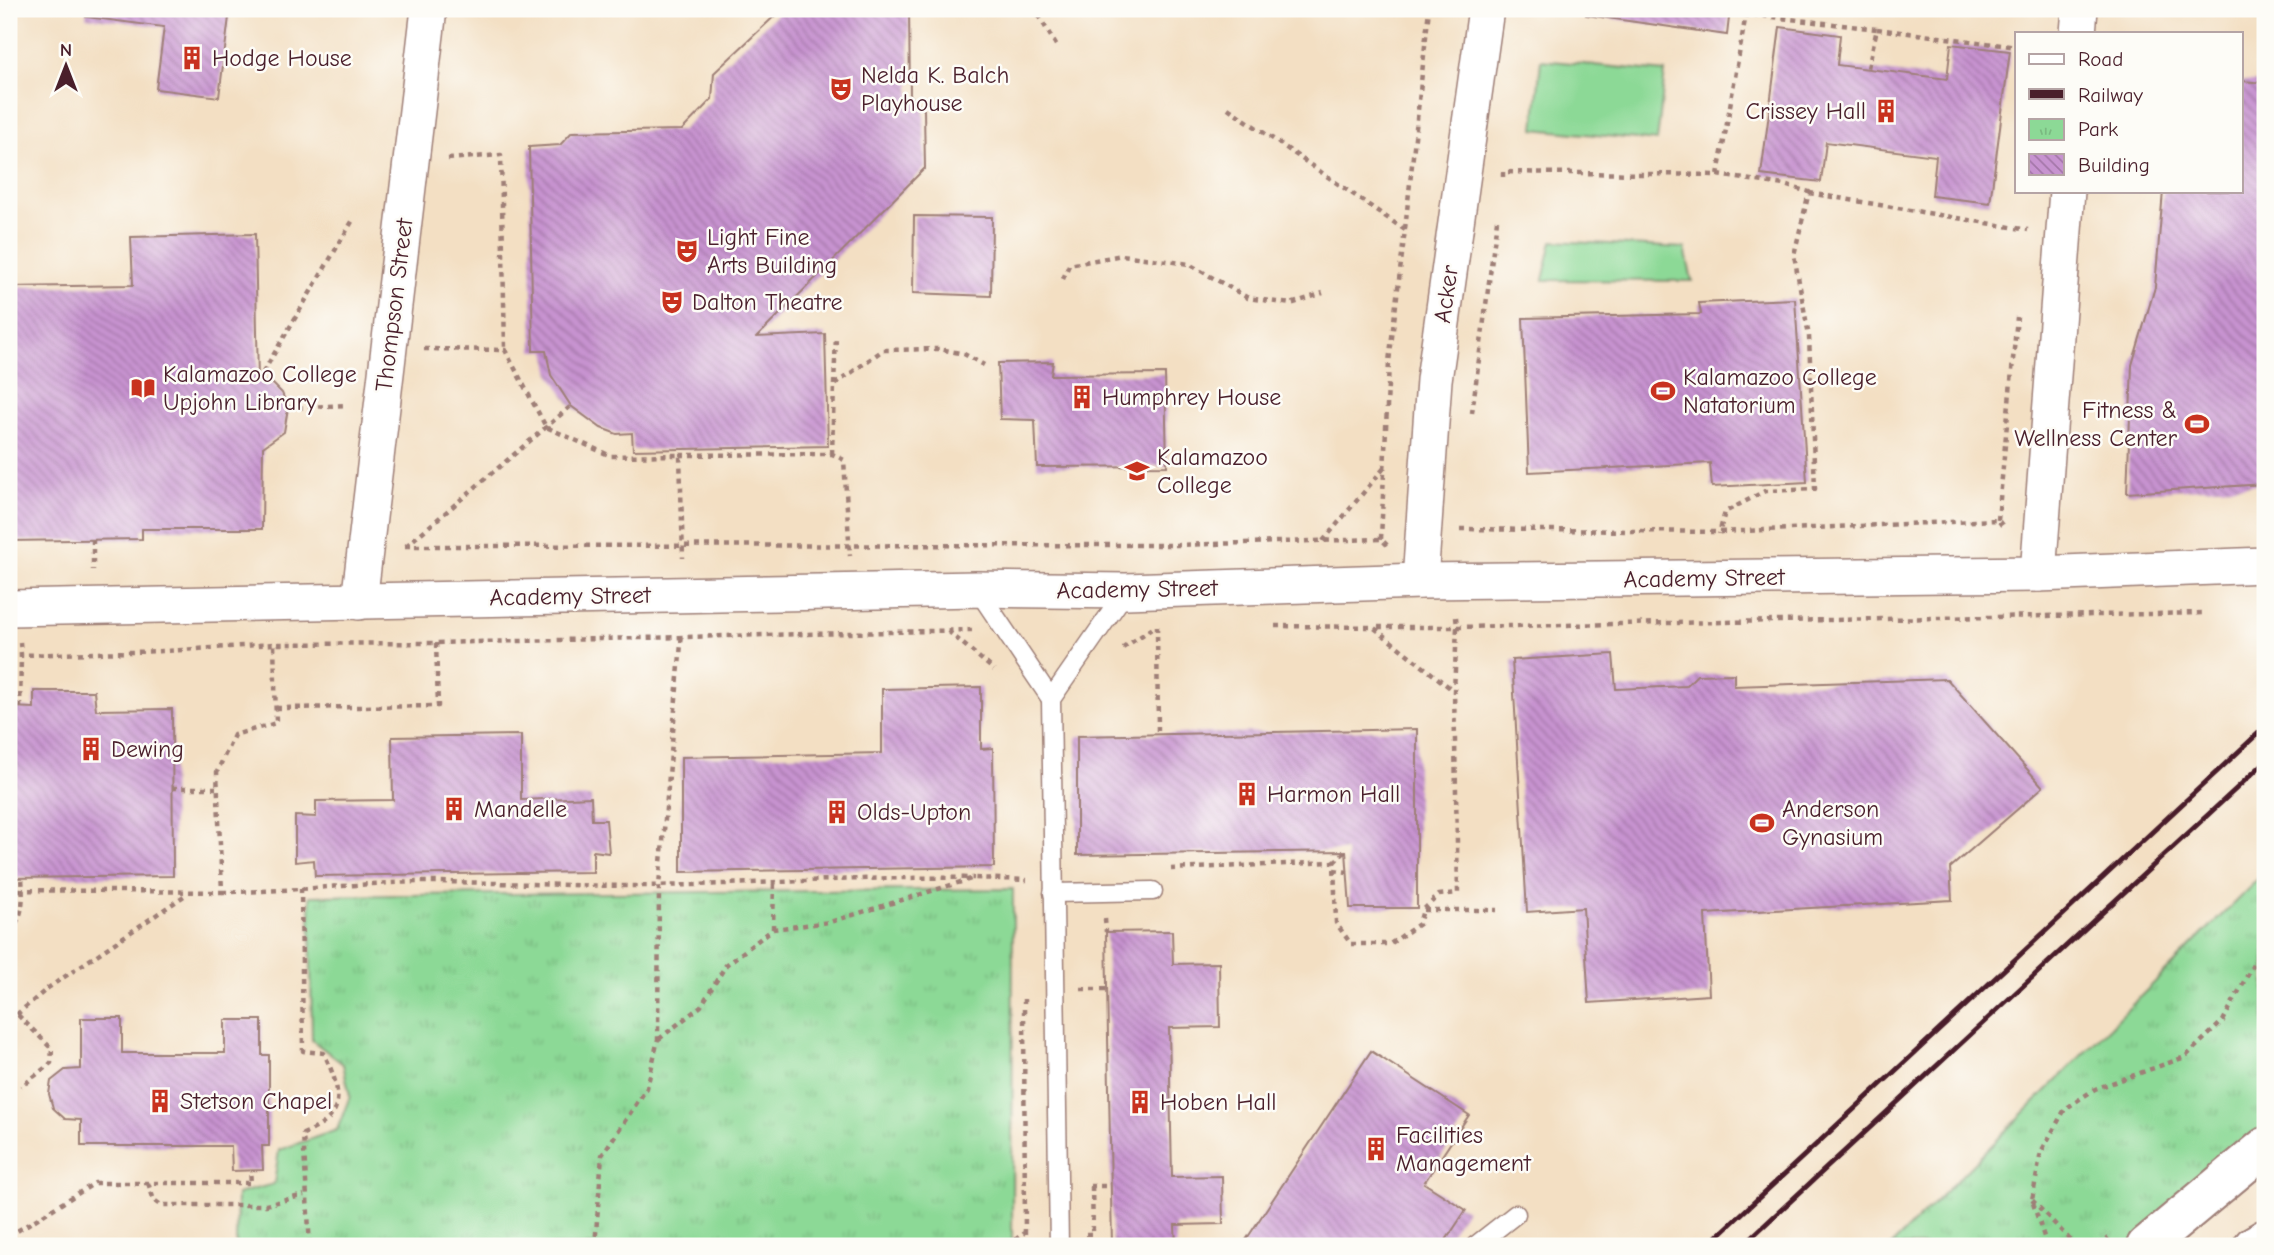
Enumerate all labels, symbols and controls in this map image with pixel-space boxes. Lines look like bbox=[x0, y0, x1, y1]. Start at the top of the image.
north arrow bbox=[32, 32, 102, 102]
legend bbox=[2015, 32, 2242, 192]
text: N bbox=[60, 39, 72, 61]
building icon: Hodge House bbox=[178, 44, 206, 72]
place label: Hodge House bbox=[212, 44, 352, 72]
text: Road bbox=[2078, 47, 2123, 71]
place label: Nelda K. Balch Playhouse bbox=[861, 61, 1009, 117]
theatre icon: Nelda K. Balch Playhouse bbox=[827, 75, 855, 103]
text: Railway bbox=[2078, 83, 2143, 107]
place label: Crissey Hall bbox=[1745, 97, 1866, 125]
building icon: Crissey Hall bbox=[1872, 97, 1900, 125]
text: Park bbox=[2078, 117, 2118, 141]
text: Building bbox=[2078, 153, 2150, 177]
street label: Thompson Street bbox=[369, 216, 419, 393]
place label: Light Fine Arts Building bbox=[707, 223, 837, 279]
theatre icon: Light Fine Arts Building bbox=[673, 237, 701, 265]
street label: Acker bbox=[1428, 263, 1464, 325]
theatre icon: Dalton Theatre bbox=[658, 288, 686, 316]
place label: Dalton Theatre bbox=[692, 288, 843, 316]
place label: Kalamazoo College Upjohn Library bbox=[163, 360, 357, 416]
place label: Kalamazoo College Natatorium bbox=[1683, 363, 1877, 419]
library icon: Kalamazoo College Upjohn Library bbox=[129, 374, 157, 402]
sports icon: Kalamazoo College Natatorium bbox=[1649, 377, 1677, 405]
building icon: Humphrey House bbox=[1068, 383, 1096, 411]
place label: Humphrey House bbox=[1102, 383, 1281, 411]
place label: Fitness & Wellness Center bbox=[2014, 396, 2177, 452]
sports icon: Fitness & Wellness Center bbox=[2183, 410, 2211, 438]
place label: Kalamazoo College bbox=[1157, 443, 1268, 499]
school or university icon: Kalamazoo College bbox=[1123, 457, 1151, 485]
street label: Academy Street bbox=[1623, 563, 1786, 593]
street label: Academy Street bbox=[1056, 574, 1219, 604]
street label: Academy Street bbox=[489, 581, 652, 611]
building icon: Dewing bbox=[77, 735, 105, 763]
place label: Dewing bbox=[111, 735, 184, 763]
building icon: Harmon Hall bbox=[1233, 780, 1261, 808]
place label: Harmon Hall bbox=[1267, 780, 1400, 808]
building icon: Mandelle bbox=[440, 795, 468, 823]
place label: Mandelle bbox=[474, 795, 567, 823]
place label: Anderson Gynasium bbox=[1782, 795, 1883, 851]
building icon: Olds-Upton bbox=[823, 798, 851, 826]
place label: Olds-Upton bbox=[857, 798, 971, 826]
sports icon: Anderson Gynasium bbox=[1748, 809, 1776, 837]
building icon: Stetson Chapel bbox=[146, 1087, 174, 1115]
place label: Stetson Chapel bbox=[180, 1087, 332, 1115]
building icon: Hoben Hall bbox=[1126, 1088, 1154, 1116]
place label: Hoben Hall bbox=[1160, 1088, 1276, 1116]
place label: Facilities Management bbox=[1396, 1121, 1532, 1177]
building icon: Facilities Management bbox=[1362, 1135, 1390, 1163]

